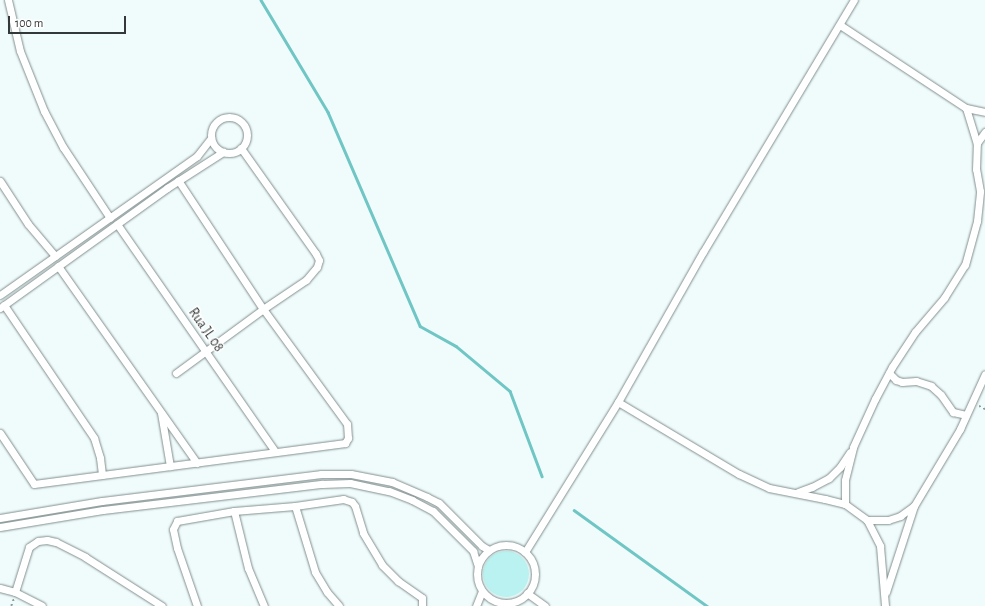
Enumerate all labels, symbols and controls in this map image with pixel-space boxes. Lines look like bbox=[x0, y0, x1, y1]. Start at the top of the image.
scale bar bbox=[10, 8, 128, 34]
text: 100 m bbox=[15, 17, 43, 29]
street label: Rua JL 08 bbox=[185, 305, 227, 355]

